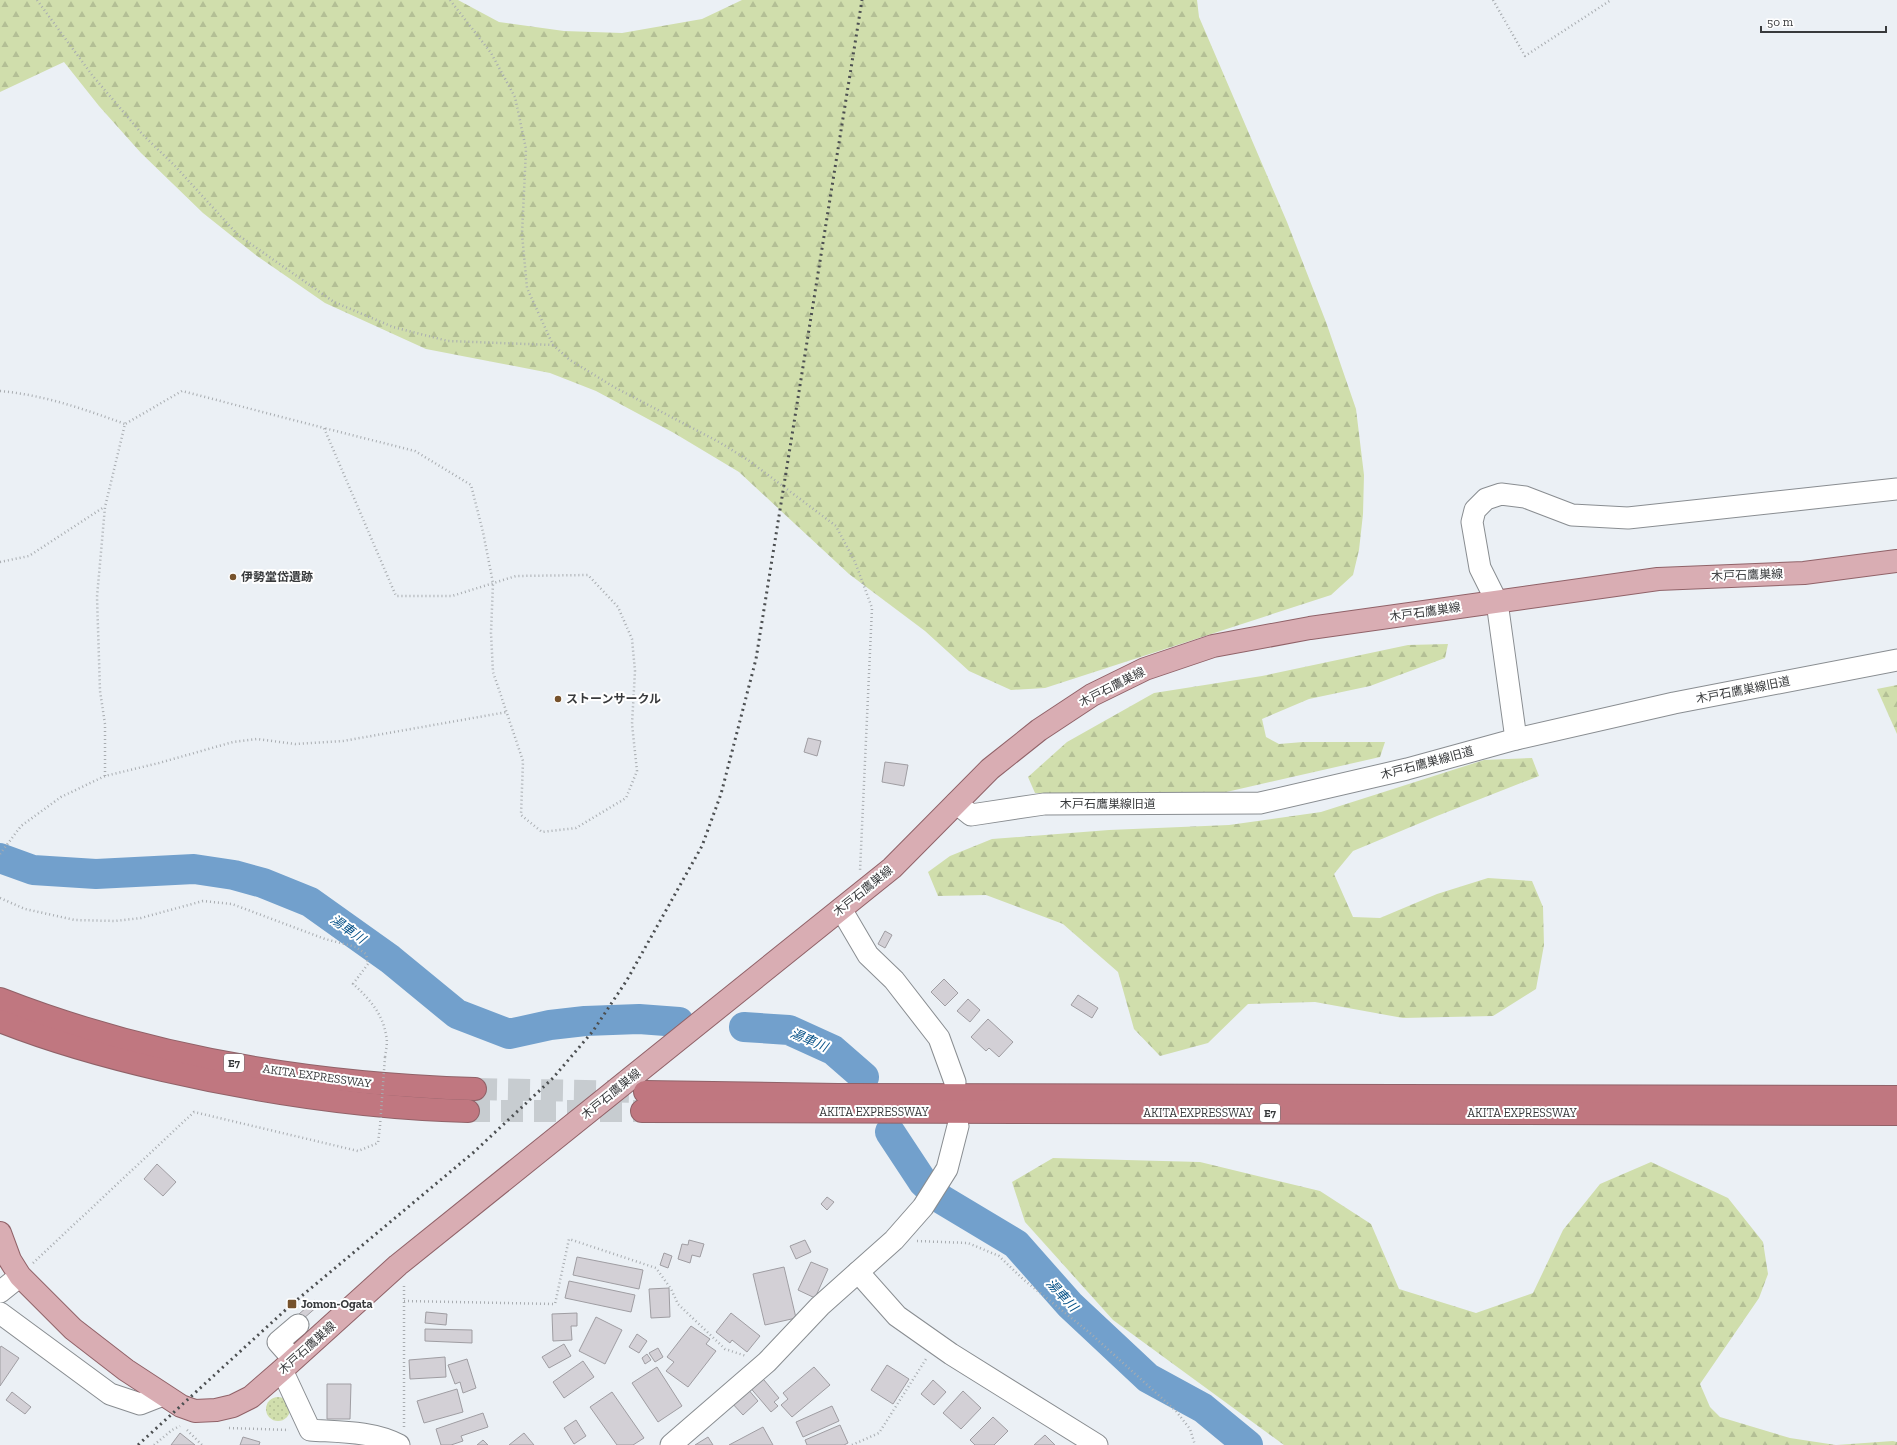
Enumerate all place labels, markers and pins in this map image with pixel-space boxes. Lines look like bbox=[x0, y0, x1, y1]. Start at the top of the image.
place label: 伊勢堂岱遺跡 bbox=[241, 570, 313, 584]
marker: 伊勢堂岱遺跡 bbox=[228, 572, 238, 582]
place label: ストーンサークル bbox=[566, 692, 661, 706]
marker: ストーンサークル bbox=[553, 694, 563, 704]
place label: Jomon-Ogata bbox=[301, 1297, 373, 1311]
marker: Jomon-Ogata bbox=[286, 1298, 298, 1310]

